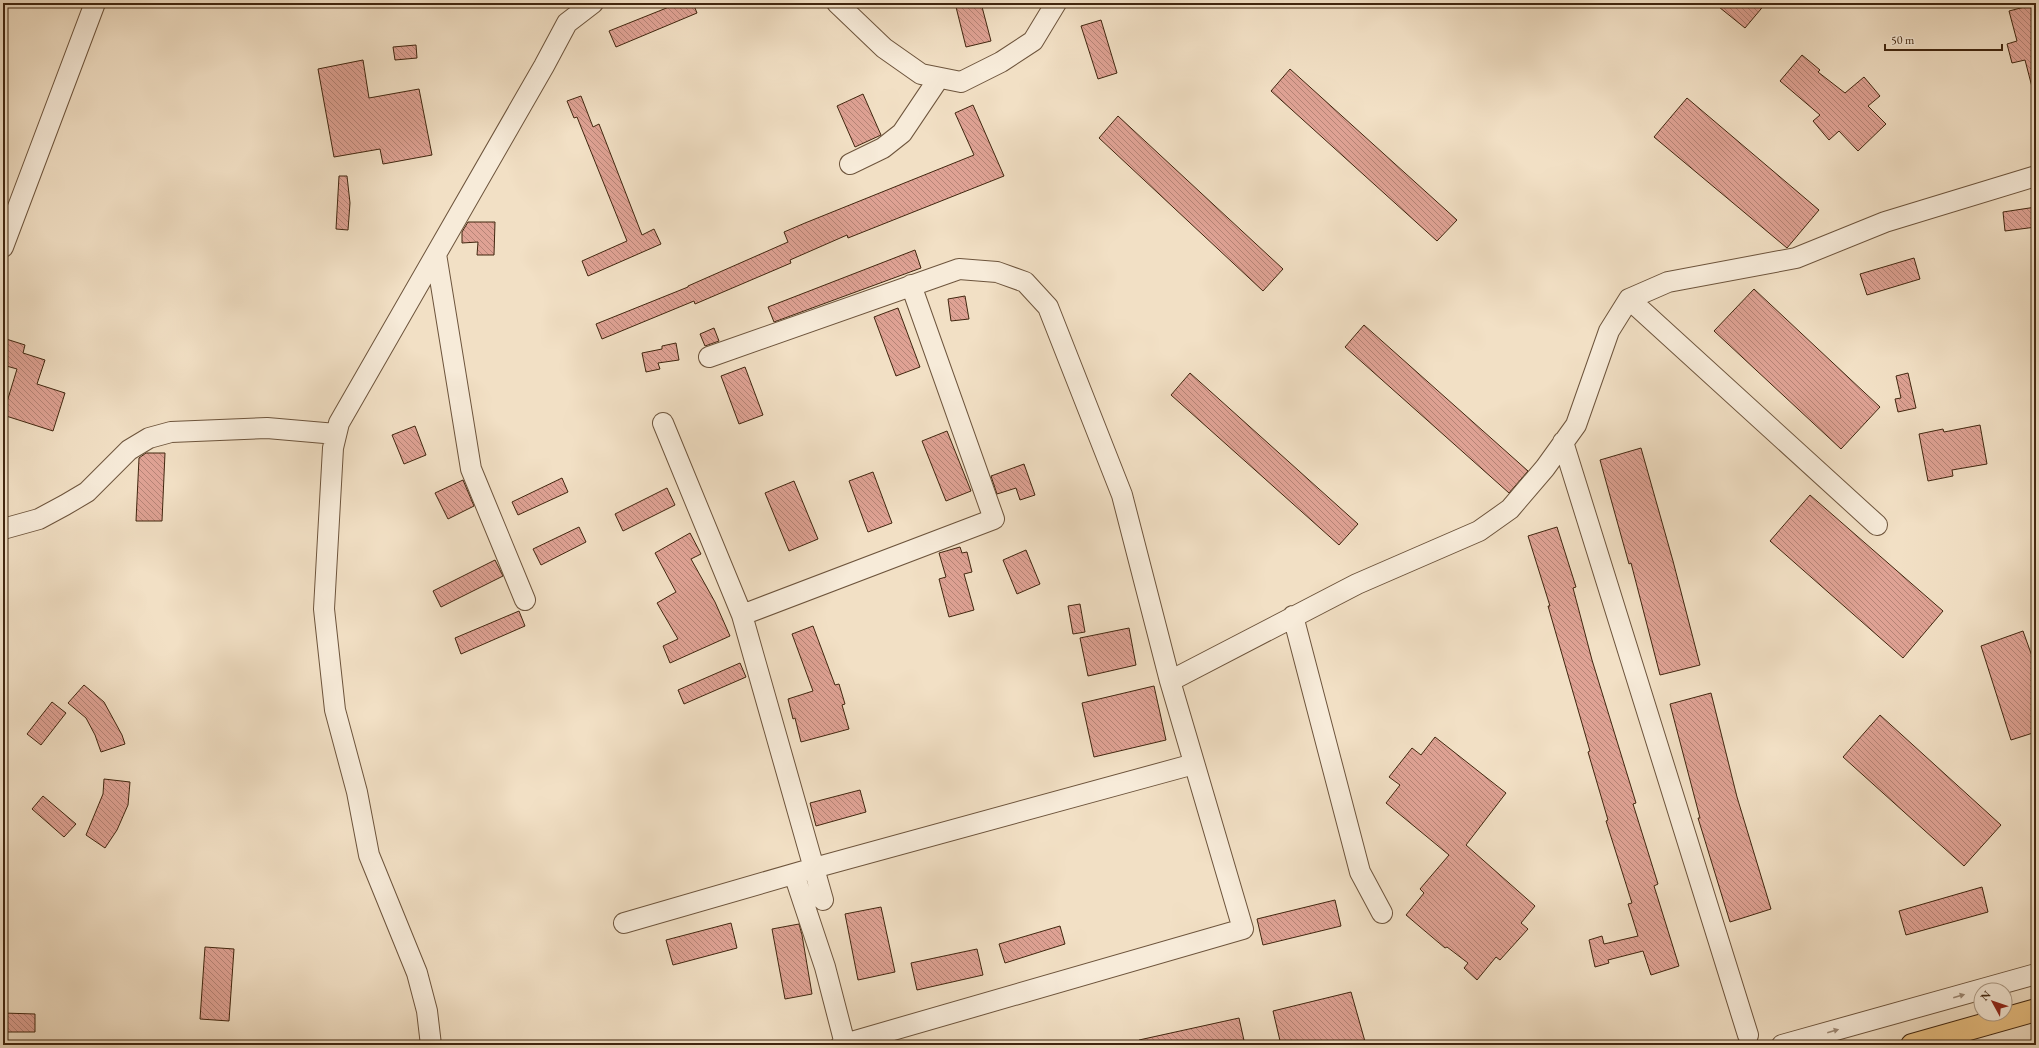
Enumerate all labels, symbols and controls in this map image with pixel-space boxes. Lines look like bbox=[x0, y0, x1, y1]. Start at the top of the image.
scale bar bbox=[1885, 26, 2002, 52]
text: 50 m bbox=[1891, 32, 1915, 48]
north arrow bbox=[1973, 982, 2013, 1022]
text: N bbox=[1977, 988, 1994, 1003]
one-way arrow bbox=[1952, 992, 1965, 998]
one-way arrow bbox=[1828, 1028, 1840, 1034]

